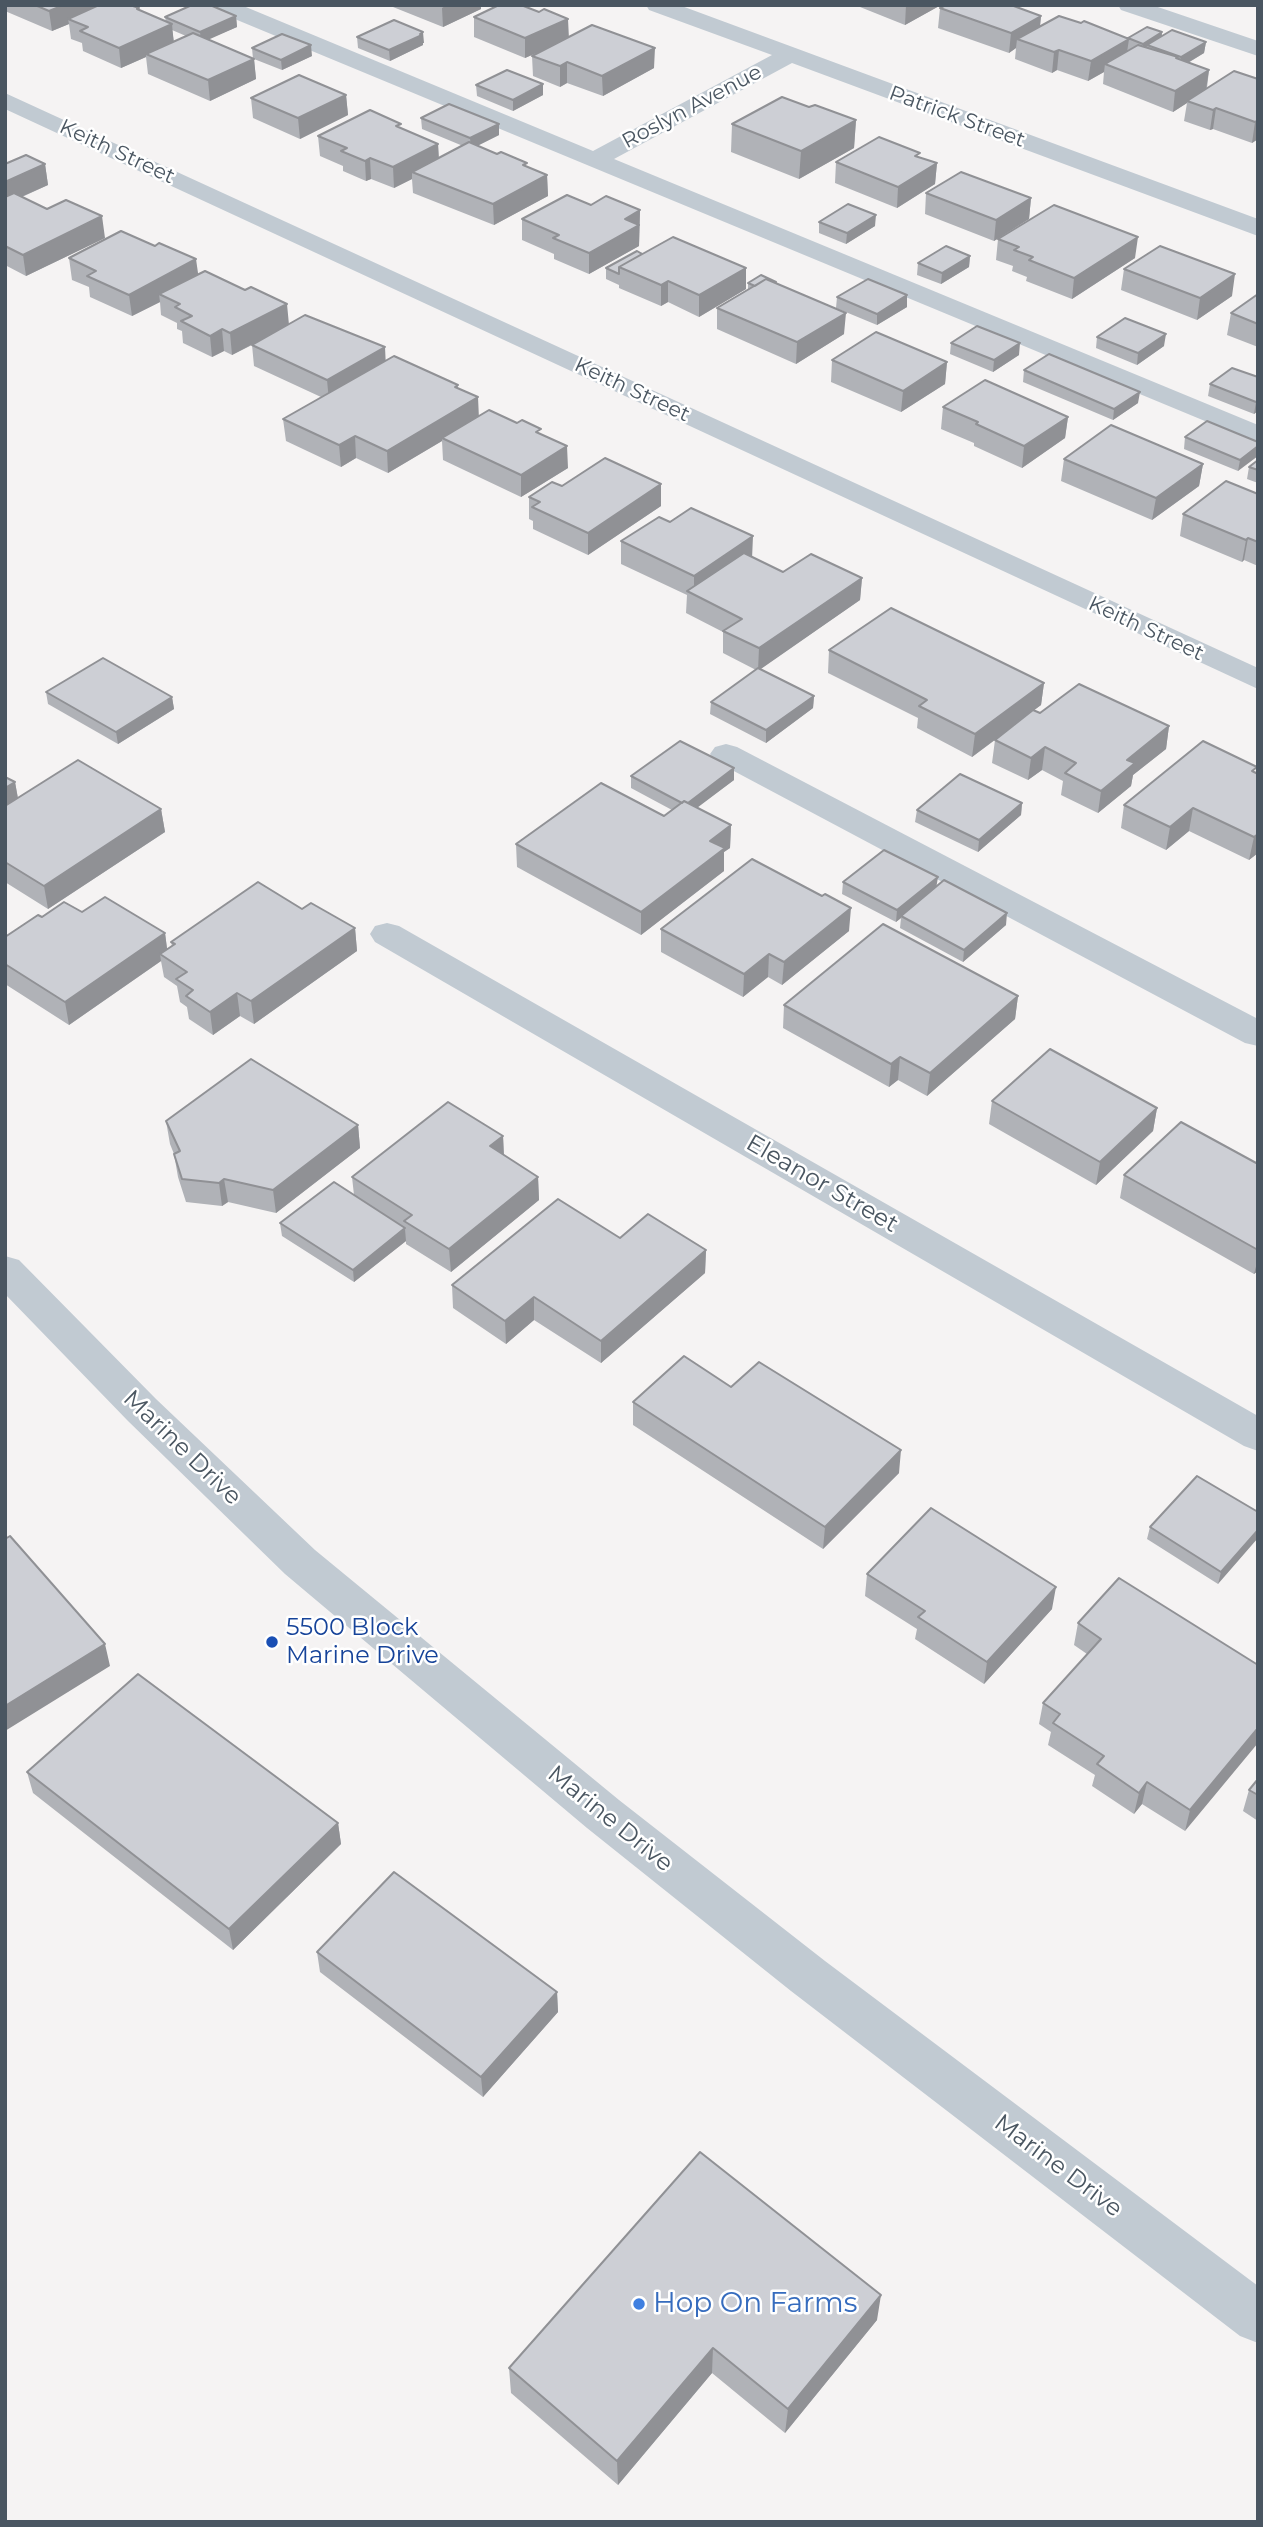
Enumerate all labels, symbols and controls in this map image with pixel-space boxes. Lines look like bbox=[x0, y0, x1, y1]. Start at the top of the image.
street label: Roslyn Avenue bbox=[618, 60, 766, 154]
street label: Patrick Street bbox=[886, 81, 1028, 153]
street label: Keith Street bbox=[55, 114, 179, 190]
street label: Keith Street bbox=[570, 352, 694, 428]
street label: Keith Street bbox=[1084, 591, 1208, 667]
street label: Eleanor Street bbox=[741, 1129, 903, 1239]
street label: Marine Drive bbox=[117, 1385, 247, 1511]
place label: 5500 Block Marine Drive bbox=[286, 1614, 439, 1670]
marker: 5500 Block Marine Drive bbox=[264, 1634, 280, 1650]
street label: Marine Drive bbox=[542, 1760, 678, 1878]
street label: Marine Drive bbox=[988, 2109, 1128, 2223]
place label: Hop On Farms bbox=[653, 2287, 857, 2321]
marker: Hop On Farms bbox=[631, 2296, 647, 2312]

